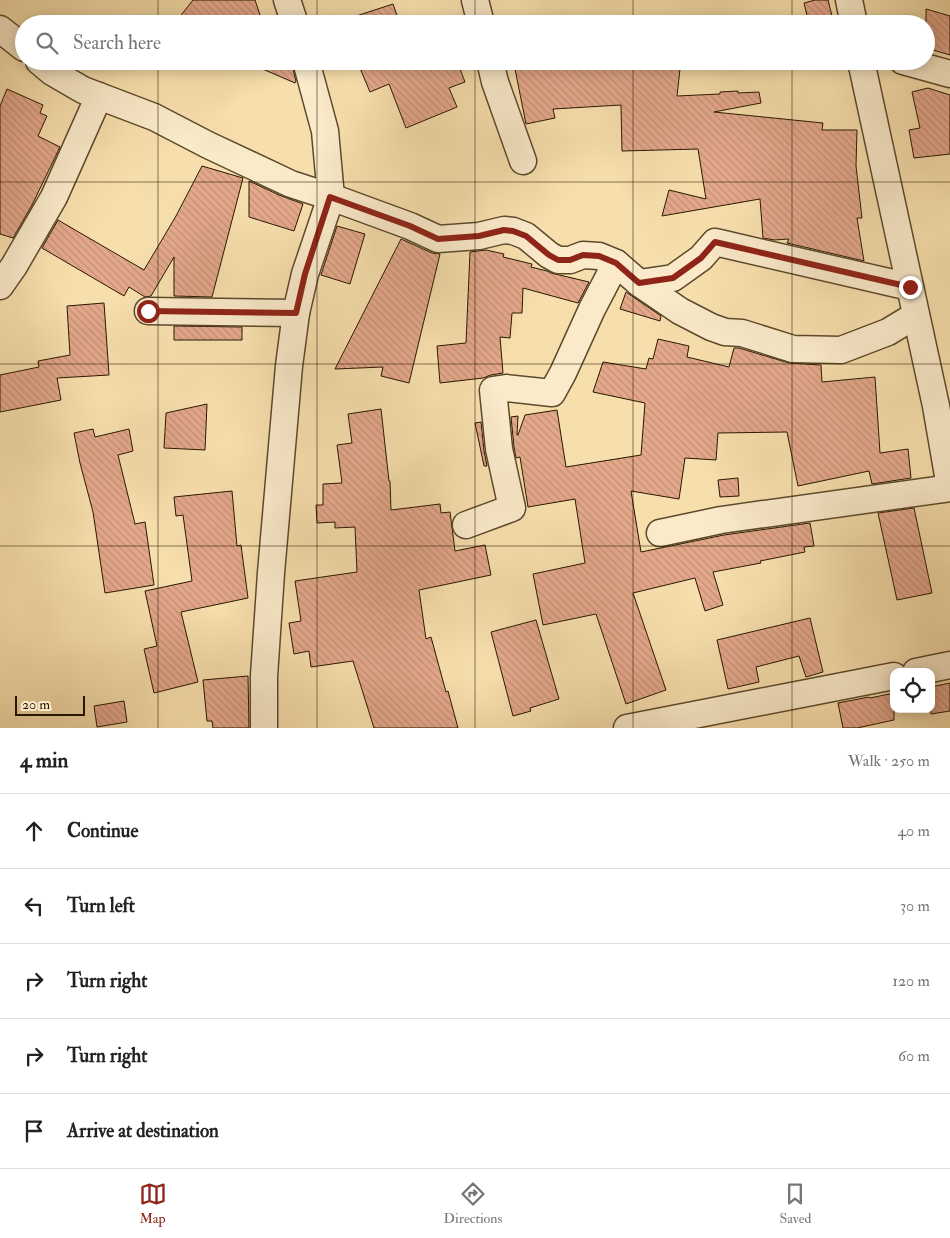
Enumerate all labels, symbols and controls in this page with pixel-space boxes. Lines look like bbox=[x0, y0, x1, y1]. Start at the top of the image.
search box bbox=[15, 15, 935, 70]
icon: search bbox=[33, 29, 61, 57]
text: Search here bbox=[73, 31, 161, 55]
route end bbox=[899, 276, 922, 299]
route start bbox=[137, 300, 160, 323]
map controls bbox=[890, 668, 935, 713]
button: locate bbox=[890, 668, 935, 713]
scale bar bbox=[15, 693, 85, 716]
text: 20 m bbox=[22, 696, 50, 713]
text: 4 min bbox=[20, 747, 68, 774]
text: Walk · 250 m bbox=[848, 751, 930, 771]
icon: ahead bbox=[20, 817, 48, 845]
text: Continue bbox=[67, 819, 138, 843]
text: 40 m bbox=[897, 821, 930, 841]
icon: left bbox=[20, 892, 48, 920]
text: Turn left bbox=[67, 894, 135, 918]
text: 30 m bbox=[900, 896, 930, 916]
icon: right bbox=[20, 967, 48, 995]
text: Turn right bbox=[67, 969, 147, 993]
text: 120 m bbox=[892, 971, 930, 991]
icon: right bbox=[20, 1042, 48, 1070]
text: Turn right bbox=[67, 1044, 147, 1068]
text: 60 m bbox=[898, 1046, 930, 1066]
icon: arrive bbox=[20, 1117, 48, 1145]
text: Arrive at destination bbox=[67, 1119, 219, 1143]
tab: Map bbox=[139, 1180, 167, 1227]
tab: Directions bbox=[444, 1180, 502, 1227]
tab: Saved bbox=[779, 1180, 811, 1227]

